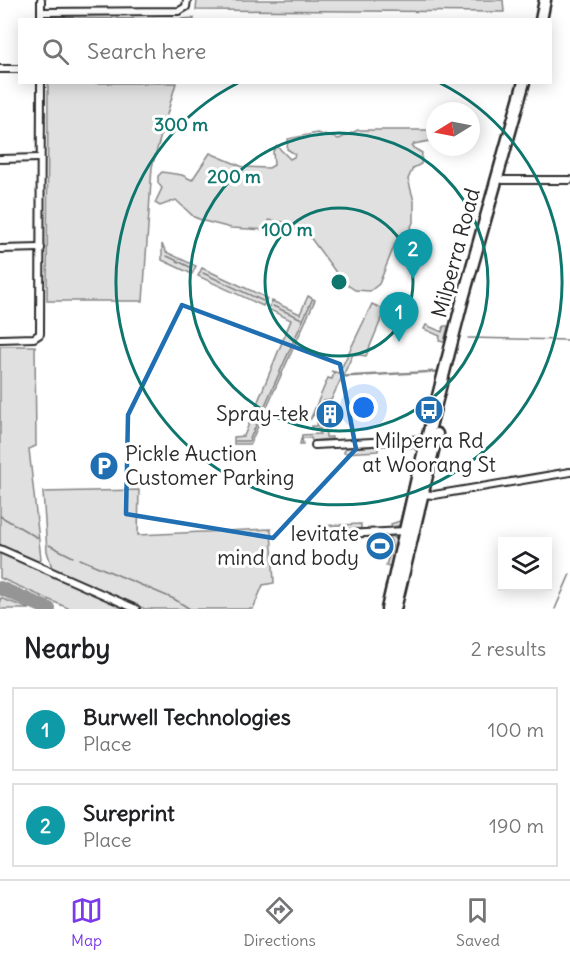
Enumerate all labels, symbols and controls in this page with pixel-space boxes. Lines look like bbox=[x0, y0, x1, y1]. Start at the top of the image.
search box bbox=[18, 18, 552, 84]
icon: search bbox=[39, 35, 72, 68]
text: Search here bbox=[87, 37, 206, 65]
north arrow bbox=[426, 102, 480, 156]
text: 300 m bbox=[154, 113, 208, 136]
text: 200 m bbox=[207, 165, 261, 188]
street label: Milperra Road bbox=[425, 185, 486, 321]
text: 100 m bbox=[262, 218, 313, 241]
pin: 2 bbox=[394, 230, 432, 279]
centre of rings bbox=[329, 272, 349, 292]
pin: 1 bbox=[380, 292, 418, 342]
your location bbox=[349, 393, 378, 422]
bus stop icon: Milperra Rd at Woorang St bbox=[413, 394, 445, 426]
building icon: Spray-tek bbox=[314, 398, 346, 430]
place label: Spray-tek bbox=[216, 400, 309, 427]
place label: Milperra Rd at Woorang St bbox=[362, 427, 496, 478]
place label: Pickle Auction Customer Parking bbox=[125, 440, 294, 491]
parking icon: Pickle Auction Customer Parking bbox=[88, 450, 120, 482]
place label: levitate mind and body bbox=[217, 520, 359, 571]
sports icon: levitate mind and body bbox=[364, 530, 396, 562]
map controls bbox=[498, 537, 552, 591]
button: layers bbox=[498, 537, 552, 591]
text: Nearby bbox=[24, 632, 110, 665]
text: 2 results bbox=[471, 636, 546, 661]
text: Burwell Technologies bbox=[83, 703, 291, 731]
text: 1 bbox=[42, 717, 49, 742]
text: 100 m bbox=[487, 717, 544, 742]
text: Place bbox=[83, 731, 131, 756]
text: Sureprint bbox=[83, 799, 175, 827]
text: 2 bbox=[40, 813, 51, 838]
text: 190 m bbox=[489, 813, 544, 838]
text: Place bbox=[83, 827, 131, 852]
tab: Map bbox=[70, 894, 103, 950]
tab: Directions bbox=[243, 894, 316, 950]
tab: Saved bbox=[456, 894, 500, 950]

